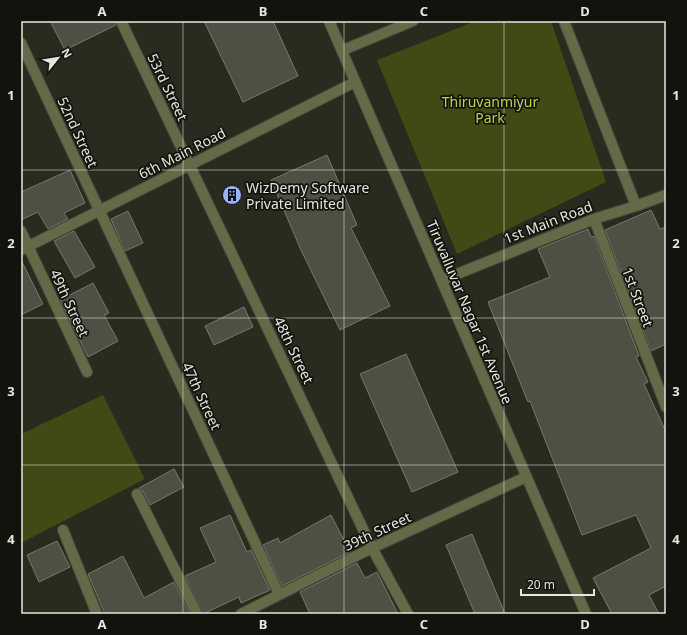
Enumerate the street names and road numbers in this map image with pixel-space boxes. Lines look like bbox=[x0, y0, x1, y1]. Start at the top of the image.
street label: 53rd Street bbox=[143, 50, 193, 124]
street label: 52nd Street bbox=[53, 94, 103, 170]
street label: 6th Main Road bbox=[135, 123, 229, 183]
street label: 1st Main Road bbox=[501, 196, 595, 248]
street label: Tiruvalluvar Nagar 1st Avenue bbox=[423, 217, 517, 407]
street label: 1st Street bbox=[618, 264, 658, 330]
street label: 49th Street bbox=[46, 266, 94, 340]
street label: 48th Street bbox=[270, 313, 318, 387]
street label: 47th Street bbox=[178, 359, 226, 433]
street label: 39th Street bbox=[340, 507, 414, 555]

